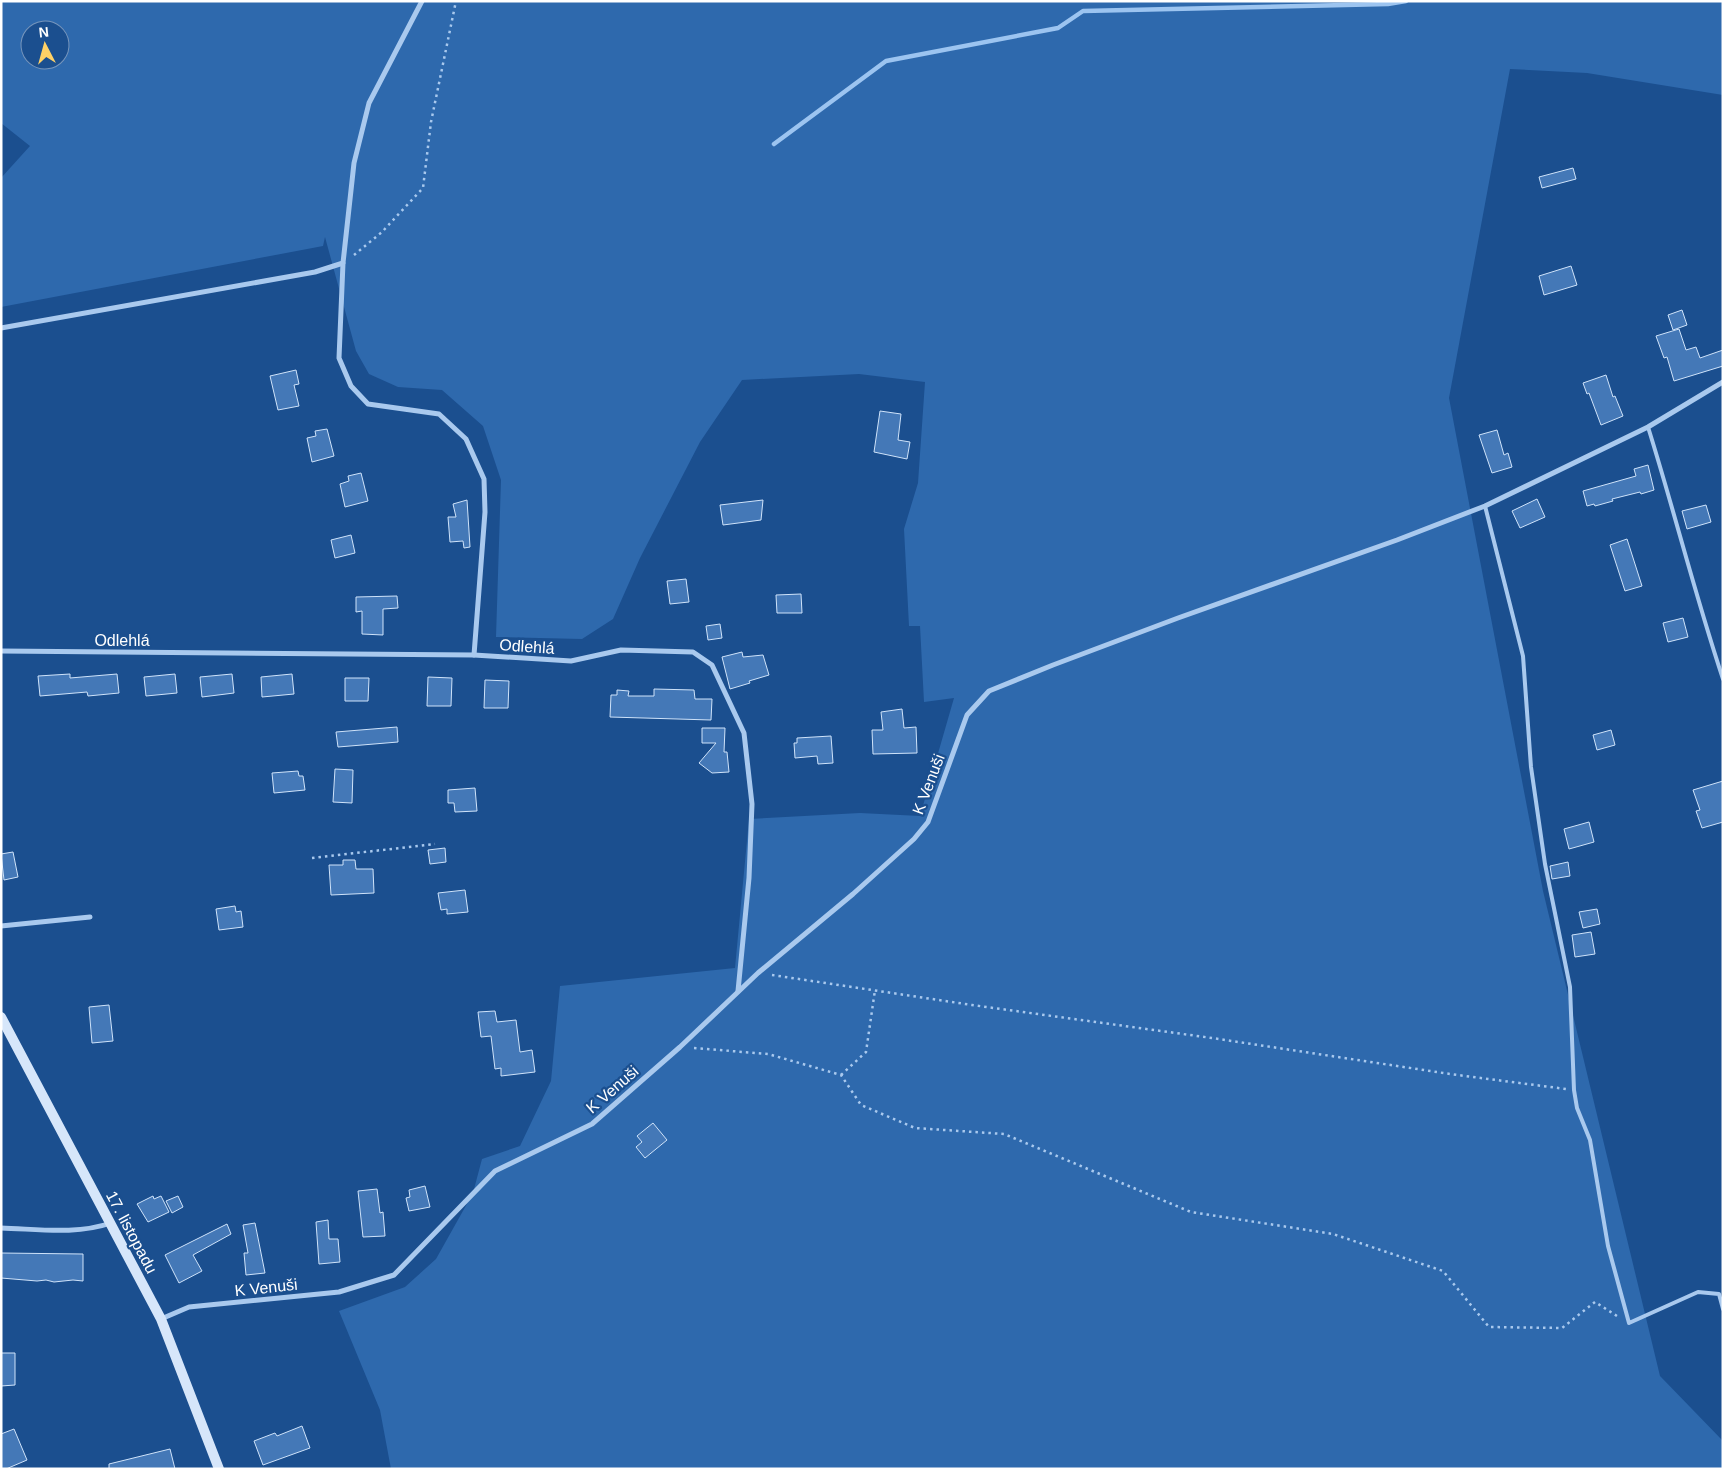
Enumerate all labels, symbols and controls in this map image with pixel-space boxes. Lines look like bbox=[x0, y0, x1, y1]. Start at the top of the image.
north arrow bbox=[20, 20, 70, 70]
text: N bbox=[38, 24, 50, 41]
street label: Odlehlá bbox=[94, 632, 150, 649]
street label: Odlehlá bbox=[499, 636, 555, 657]
street label: K Venuši bbox=[909, 752, 948, 817]
street label: K Venuši bbox=[583, 1062, 642, 1117]
street label: 17. listopadu bbox=[103, 1188, 160, 1276]
street label: K Venuši bbox=[234, 1276, 298, 1299]

